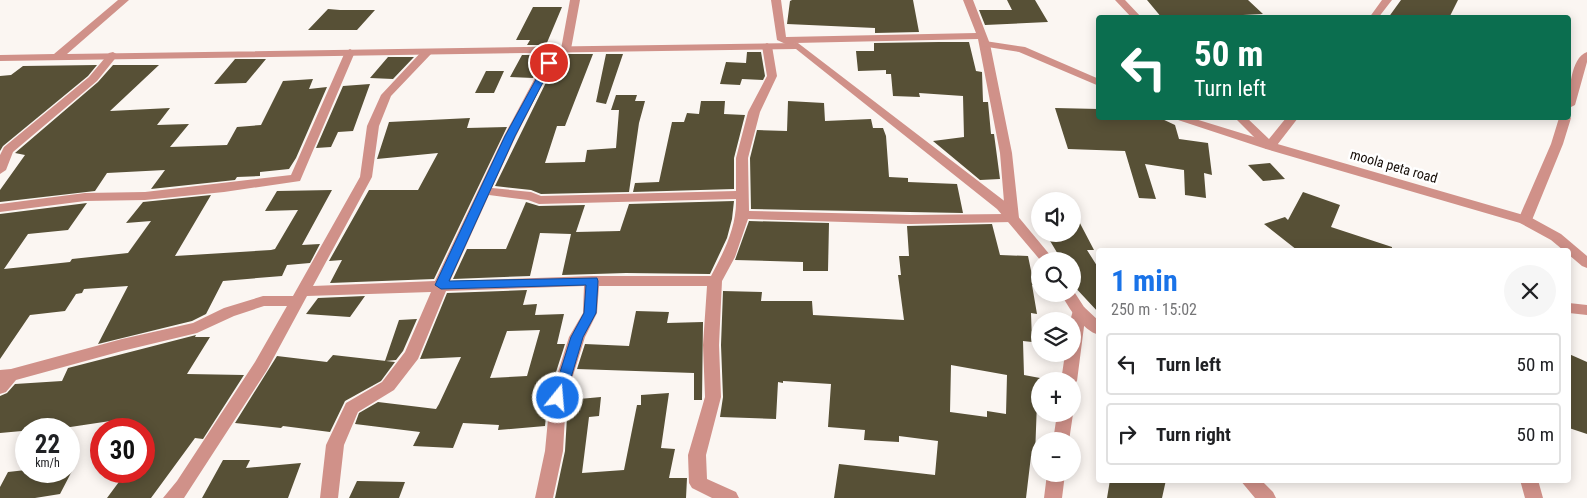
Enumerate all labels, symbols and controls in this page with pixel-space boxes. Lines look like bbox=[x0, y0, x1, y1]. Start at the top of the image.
text: 50 m bbox=[1194, 34, 1263, 75]
icon: left bbox=[1111, 35, 1176, 100]
pin bbox=[528, 42, 570, 84]
icon: arrive bbox=[535, 49, 563, 77]
text: Turn left bbox=[1194, 76, 1266, 101]
street label: moola peta road bbox=[1349, 146, 1439, 186]
map controls bbox=[1031, 192, 1081, 482]
button: sound bbox=[1031, 192, 1081, 242]
button: search bbox=[1031, 252, 1081, 302]
text: 1 min bbox=[1111, 263, 1178, 298]
button: close bbox=[1504, 265, 1556, 317]
text: 250 m · 15:02 bbox=[1111, 300, 1197, 319]
button: layers bbox=[1031, 312, 1081, 362]
icon: left bbox=[1113, 350, 1141, 378]
text: Turn left bbox=[1156, 353, 1221, 376]
text: 50 m bbox=[1517, 353, 1554, 376]
position arrow bbox=[531, 371, 583, 423]
button: + bbox=[1031, 372, 1081, 422]
speed limit sign: 30 bbox=[90, 418, 155, 483]
icon: right bbox=[1113, 420, 1141, 448]
text: Turn right bbox=[1156, 423, 1231, 446]
text: 50 m bbox=[1517, 423, 1554, 446]
text: 22 bbox=[35, 430, 60, 459]
button: − bbox=[1031, 432, 1081, 482]
text: km/h bbox=[35, 456, 60, 470]

